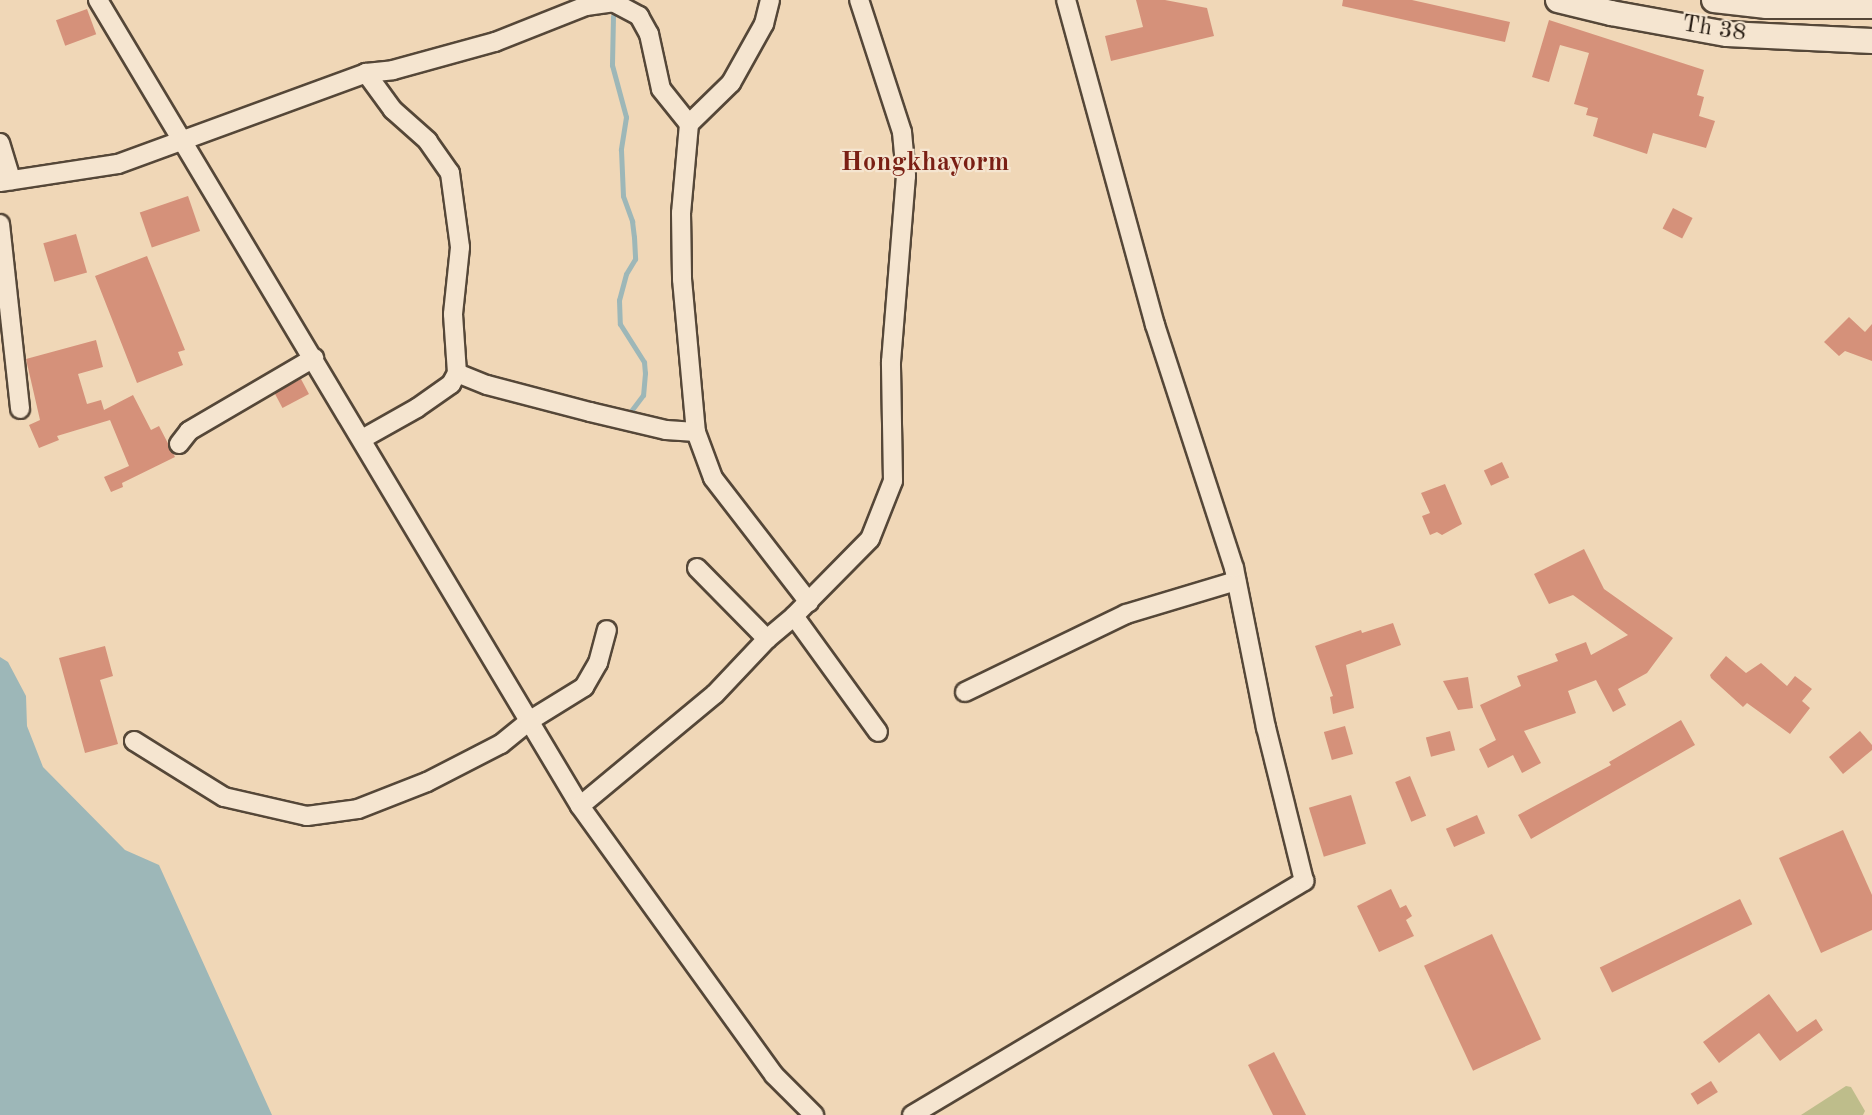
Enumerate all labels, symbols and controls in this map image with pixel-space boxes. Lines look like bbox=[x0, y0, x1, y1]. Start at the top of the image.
street label: Th 38 bbox=[1680, 11, 1748, 49]
district label: Hongkhayorm bbox=[841, 147, 1009, 179]

